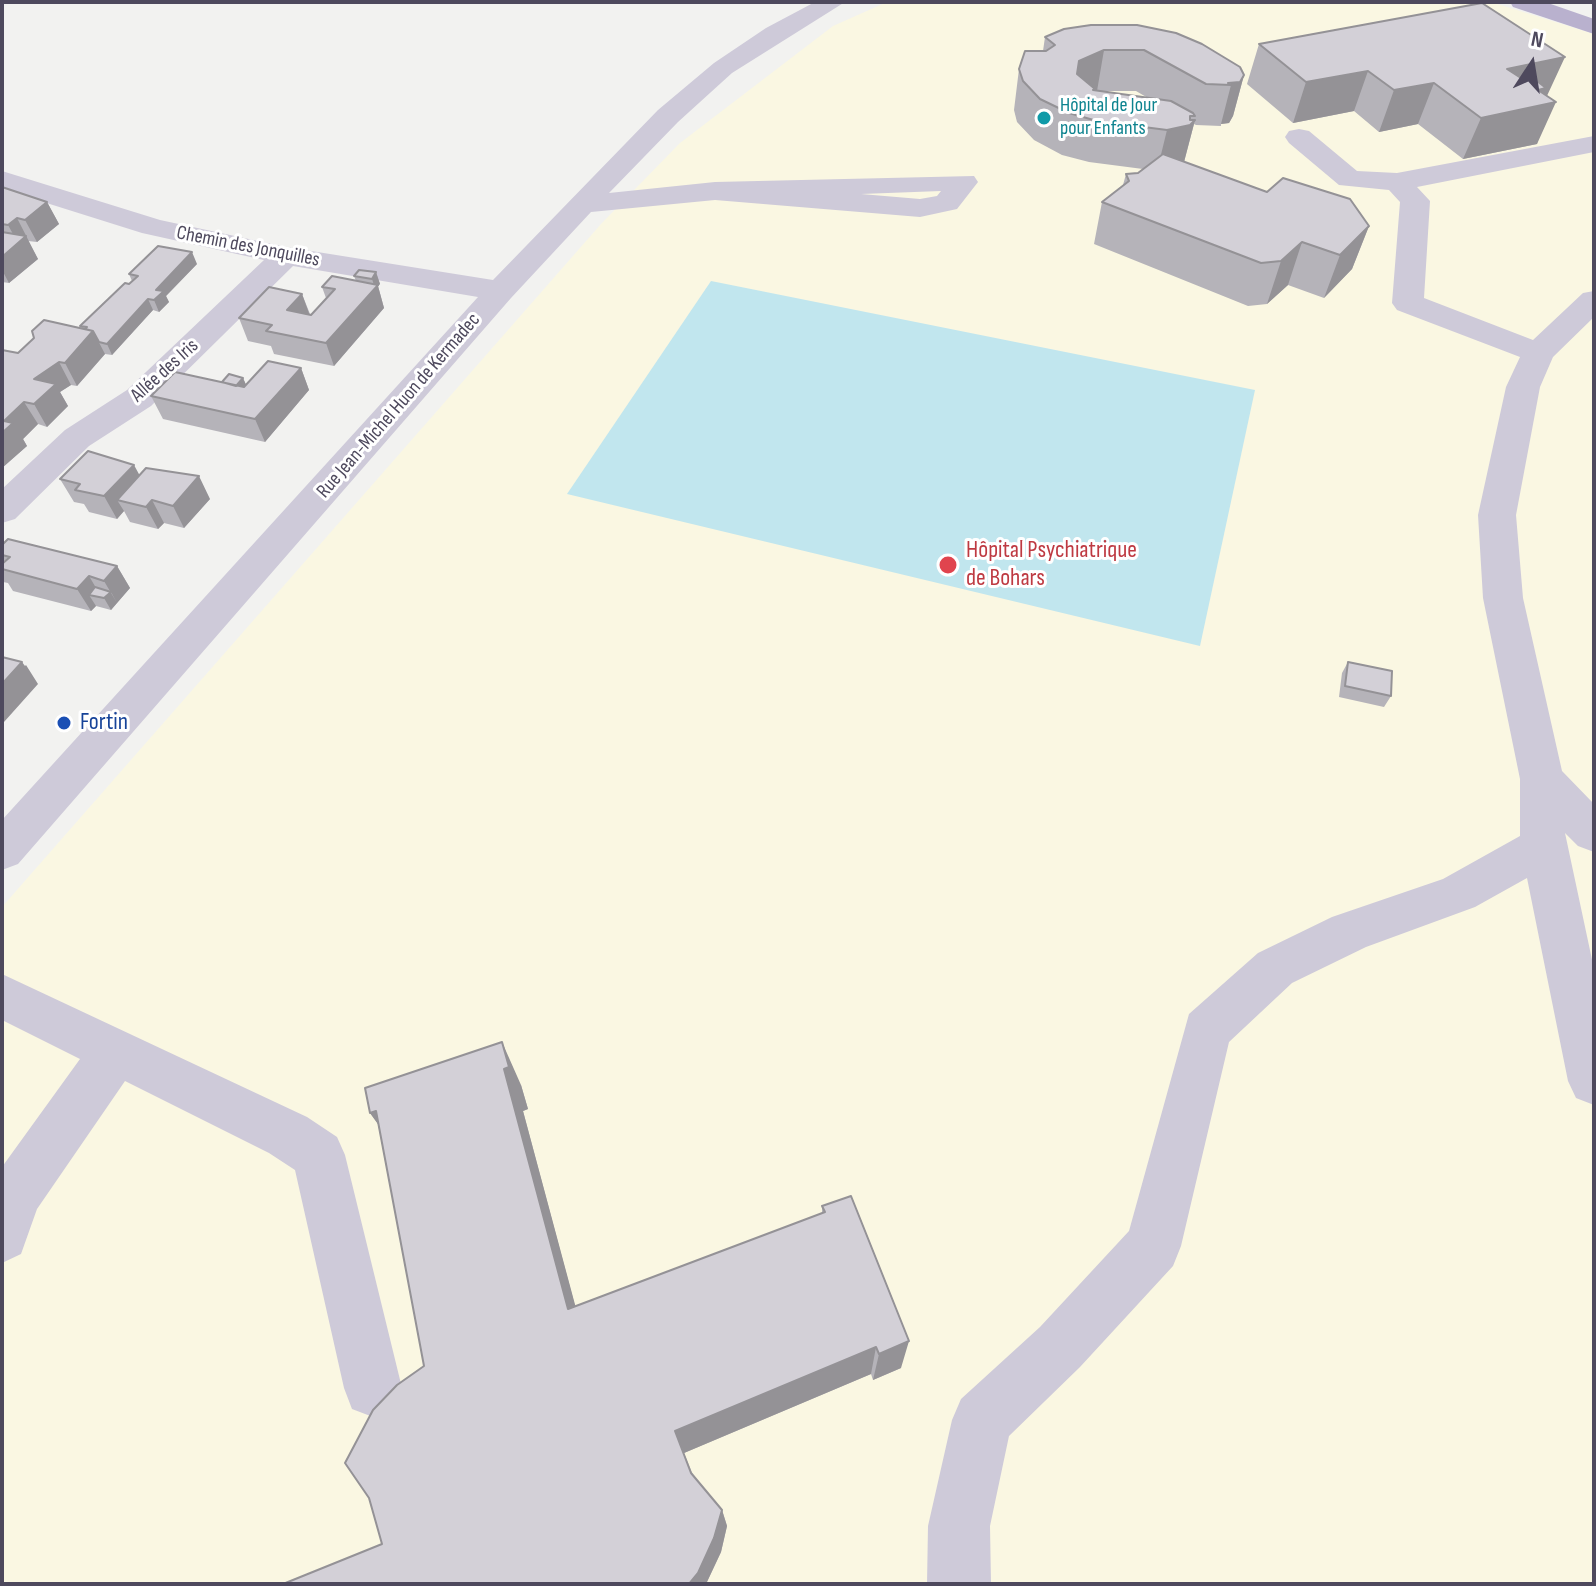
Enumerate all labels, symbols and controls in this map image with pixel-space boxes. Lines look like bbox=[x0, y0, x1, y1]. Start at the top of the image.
north arrow bbox=[1492, 24, 1572, 104]
text: N bbox=[1529, 26, 1546, 54]
place label: Hôpital de Jour pour Enfants bbox=[1060, 94, 1157, 141]
marker: Hôpital de Jour pour Enfants bbox=[1035, 109, 1053, 127]
street label: Chemin des Jonquilles bbox=[174, 221, 322, 273]
street label: Rue Jean-Michel Huon de Kermadec bbox=[312, 309, 486, 503]
street label: Allée des Iris bbox=[126, 334, 204, 408]
place label: Hôpital Psychiatrique de Bohars bbox=[966, 537, 1137, 593]
marker: Hôpital Psychiatrique de Bohars bbox=[937, 554, 959, 576]
place label: Fortin bbox=[80, 709, 128, 737]
marker: Fortin bbox=[55, 714, 73, 732]

